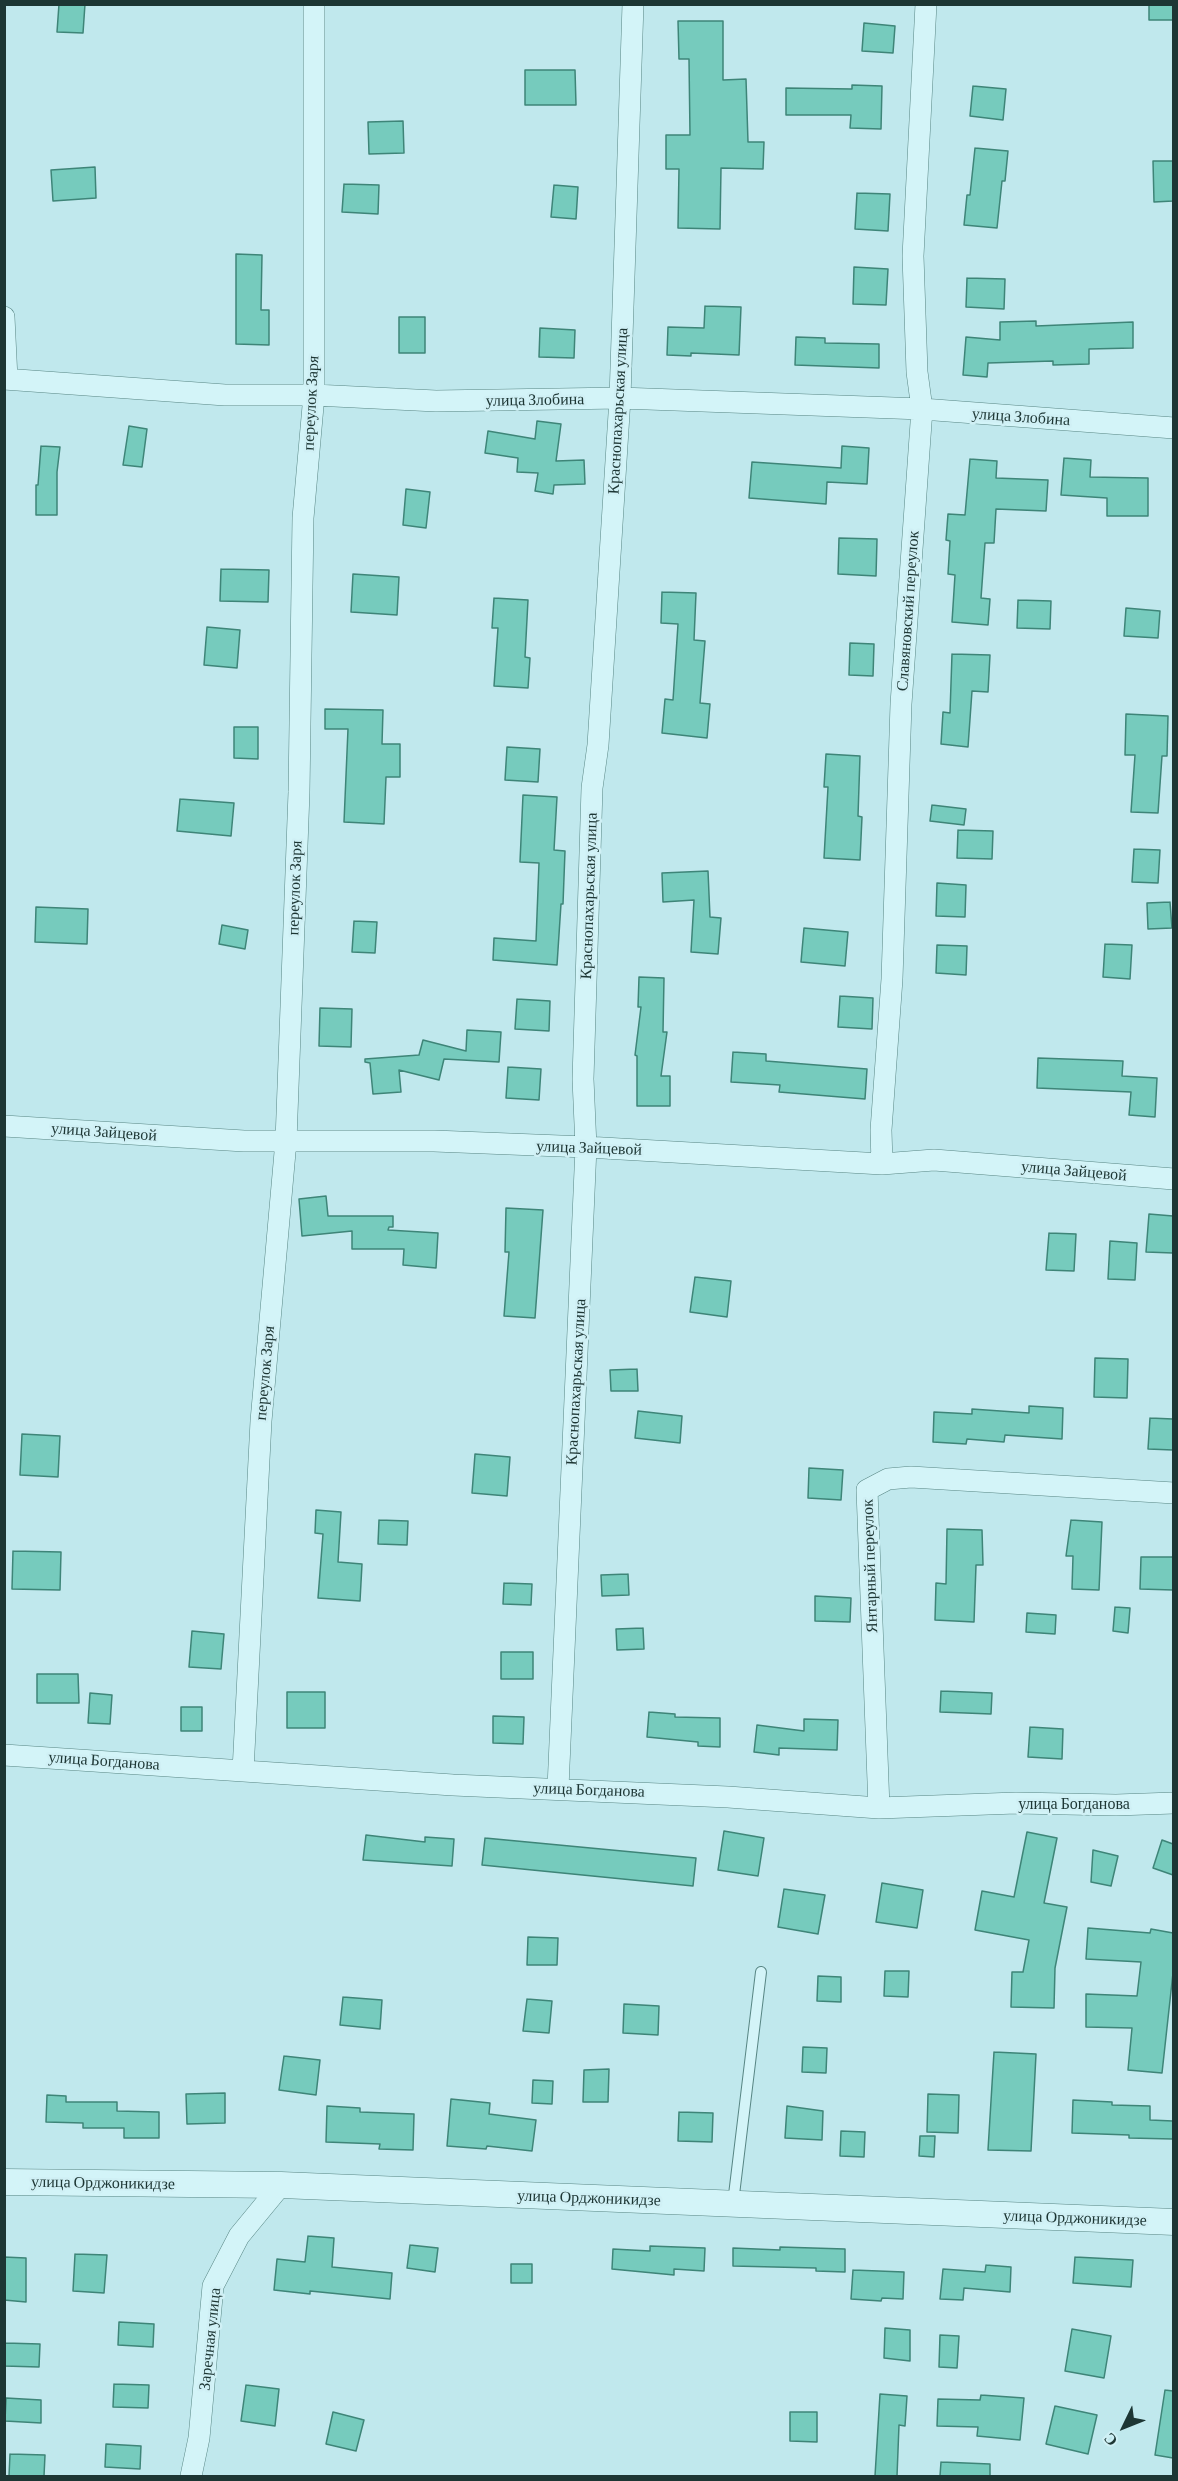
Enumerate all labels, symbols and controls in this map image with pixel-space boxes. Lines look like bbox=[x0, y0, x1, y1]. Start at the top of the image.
street label: Краснопахарьская улица bbox=[604, 327, 632, 495]
street label: переулок Заря bbox=[299, 355, 323, 451]
street label: улица Злобина bbox=[486, 390, 584, 410]
street label: улица Злобина bbox=[971, 404, 1071, 430]
street label: Славяновский переулок bbox=[893, 530, 923, 692]
street label: Краснопахарьская улица bbox=[576, 812, 602, 980]
street label: переулок Заря bbox=[284, 840, 306, 936]
street label: улица Зайцевой bbox=[51, 1119, 157, 1145]
street label: улица Зайцевой bbox=[536, 1137, 642, 1159]
street label: улица Зайцевой bbox=[1020, 1157, 1128, 1185]
street label: Краснопахарьская улица bbox=[562, 1298, 590, 1466]
street label: переулок Заря bbox=[251, 1325, 279, 1421]
street label: Янтарный переулок bbox=[858, 1499, 882, 1633]
street label: улица Богданова bbox=[48, 1748, 160, 1774]
street label: улица Богданова bbox=[533, 1778, 645, 1802]
street label: улица Богданова bbox=[1018, 1794, 1130, 1814]
street label: улица Орджоникидзе bbox=[31, 2172, 175, 2194]
street label: улица Орджоникидзе bbox=[517, 2186, 661, 2210]
street label: улица Орджоникидзе bbox=[1003, 2206, 1147, 2230]
street label: Заречная улица bbox=[195, 2287, 225, 2391]
north arrow bbox=[1094, 2397, 1154, 2457]
text: С bbox=[1100, 2430, 1121, 2450]

